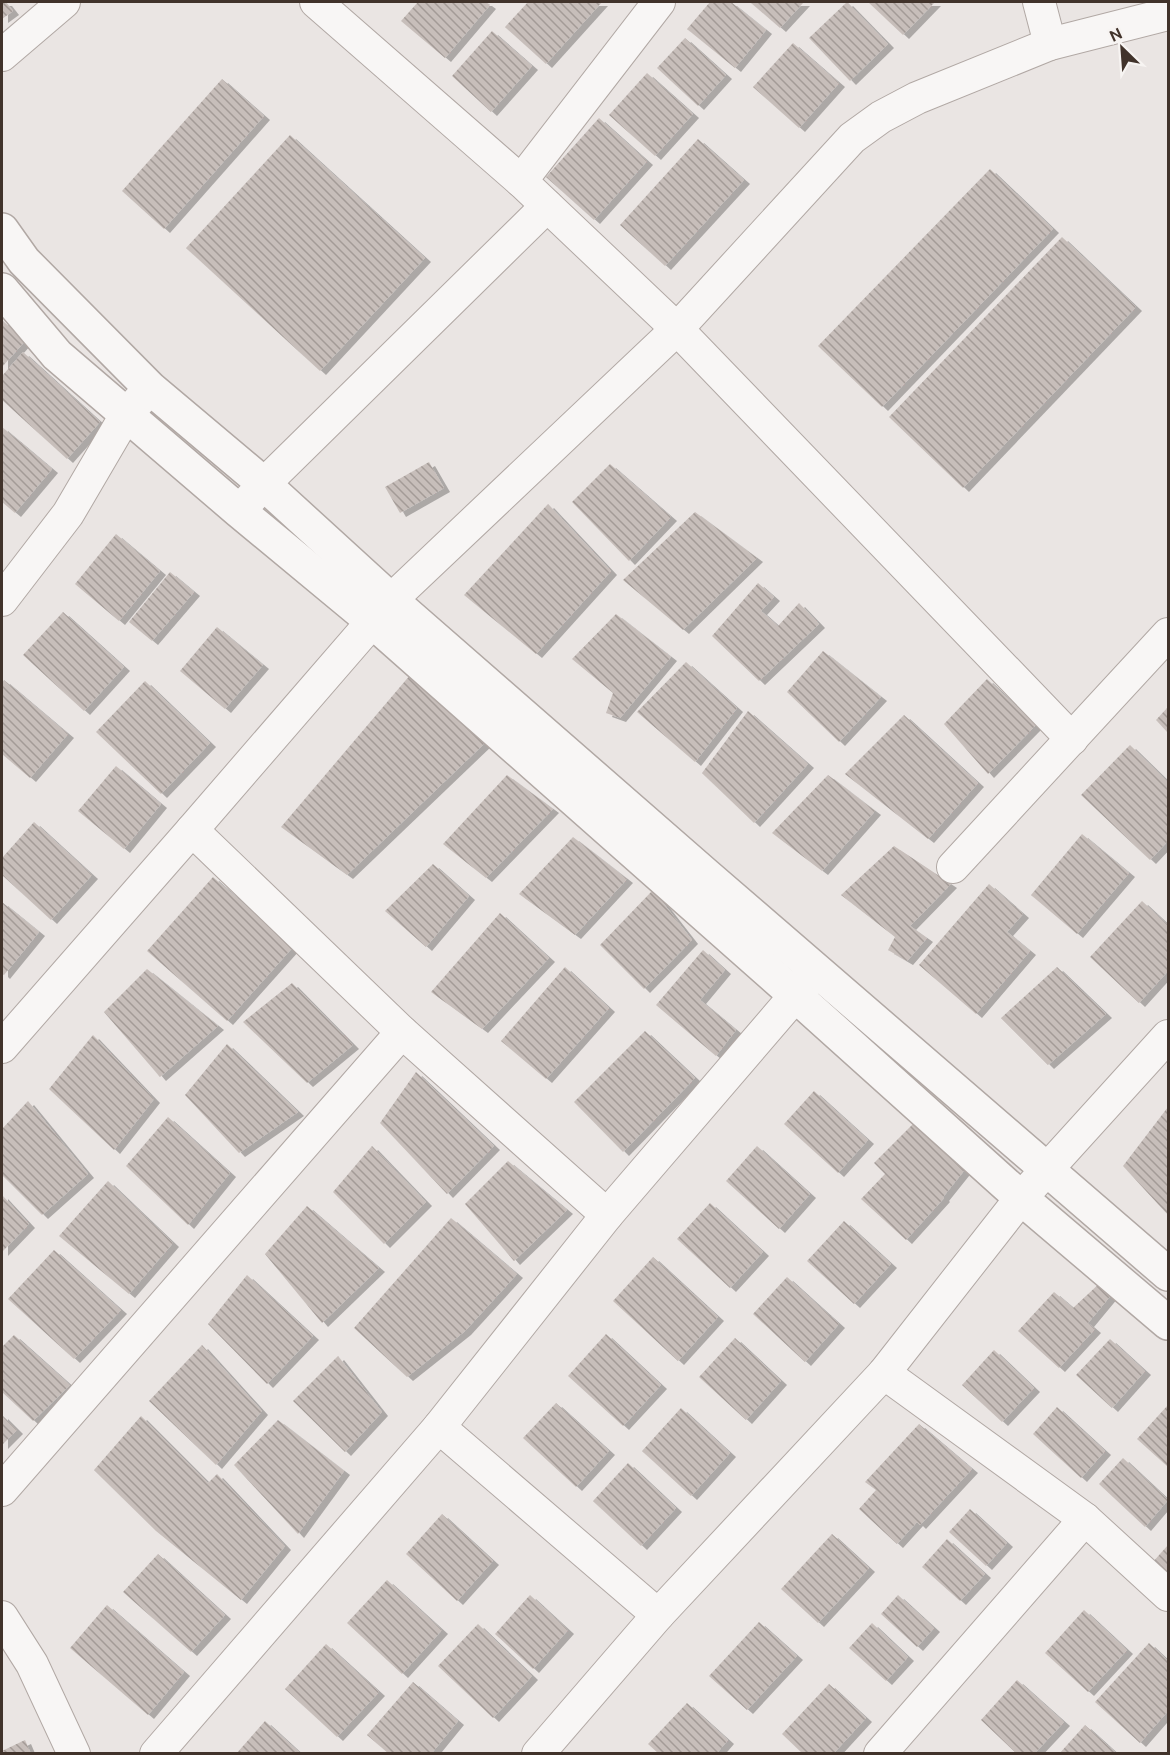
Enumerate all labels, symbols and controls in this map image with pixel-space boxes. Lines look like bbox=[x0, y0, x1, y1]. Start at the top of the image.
north arrow bbox=[1092, 18, 1152, 78]
text: N bbox=[1106, 24, 1125, 45]

